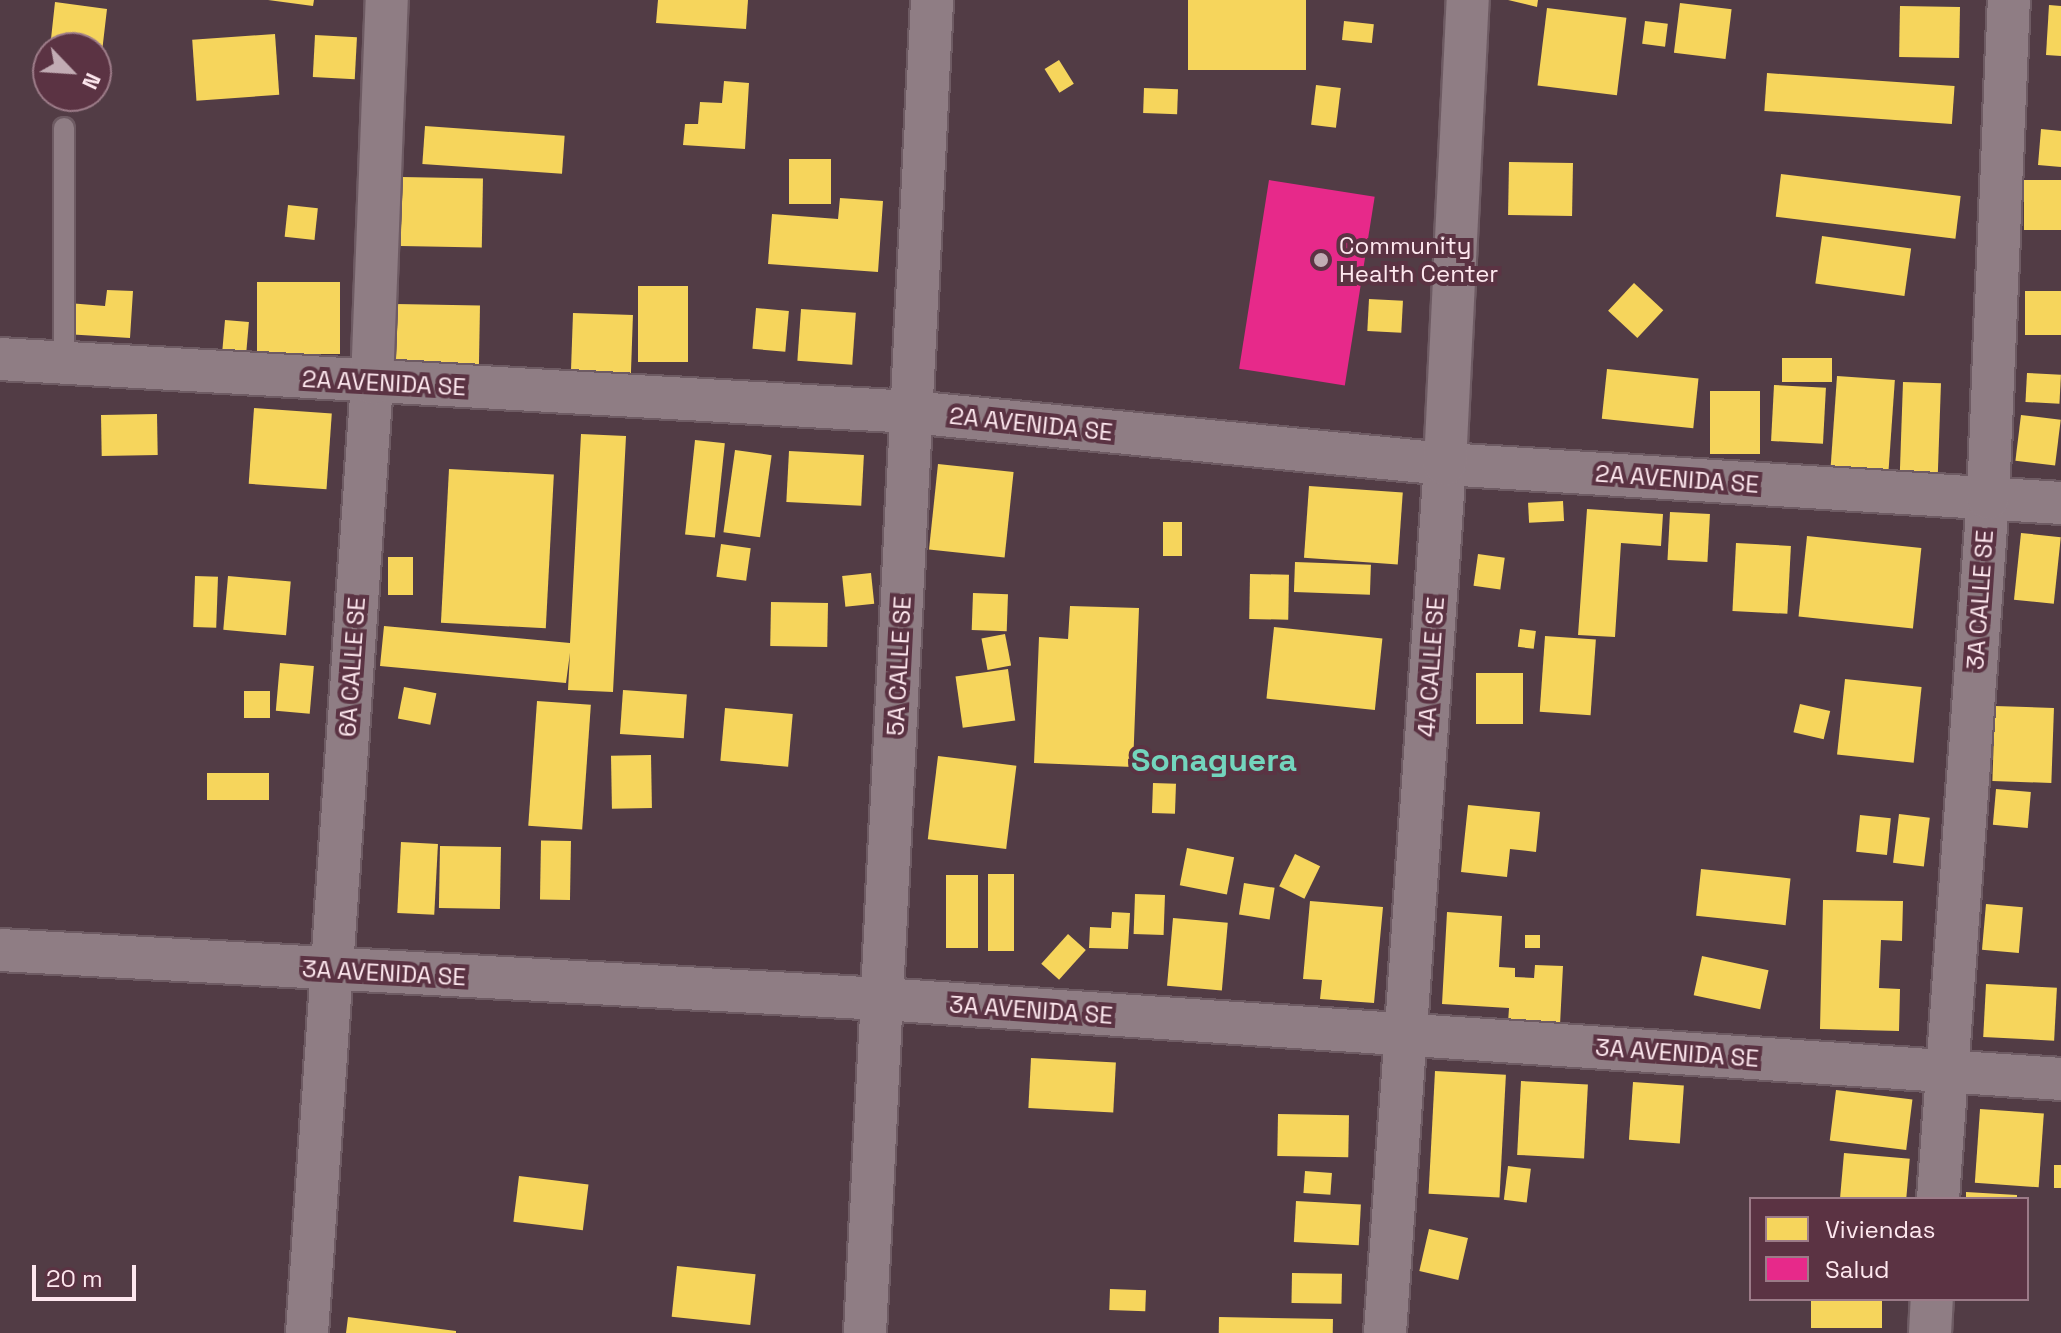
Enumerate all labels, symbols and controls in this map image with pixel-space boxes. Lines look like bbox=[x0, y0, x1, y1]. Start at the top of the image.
north arrow bbox=[32, 32, 112, 112]
text: N bbox=[76, 69, 108, 94]
place label: Community Health Center bbox=[1339, 232, 1498, 288]
marker: Community Health Center bbox=[1310, 249, 1332, 271]
street label: 2A AVENIDA SE bbox=[301, 364, 467, 402]
street label: 2A AVENIDA SE bbox=[947, 401, 1115, 447]
street label: 2A AVENIDA SE bbox=[1594, 459, 1760, 499]
street label: 3A CALLE SE bbox=[1961, 529, 1999, 671]
street label: 5A CALLE SE bbox=[881, 595, 917, 737]
street label: 6A CALLE SE bbox=[333, 596, 371, 738]
street label: 4A CALLE SE bbox=[1412, 596, 1450, 738]
district label: Sonaguera bbox=[1131, 741, 1297, 779]
street label: 3A AVENIDA SE bbox=[301, 954, 467, 992]
street label: 3A AVENIDA SE bbox=[948, 990, 1114, 1030]
street label: 3A AVENIDA SE bbox=[1594, 1033, 1760, 1073]
legend bbox=[1749, 1197, 2029, 1301]
text: Viviendas bbox=[1825, 1214, 1935, 1245]
scale bar bbox=[36, 1249, 140, 1299]
text: Salud bbox=[1825, 1254, 1890, 1285]
text: 20 m bbox=[46, 1263, 103, 1294]

